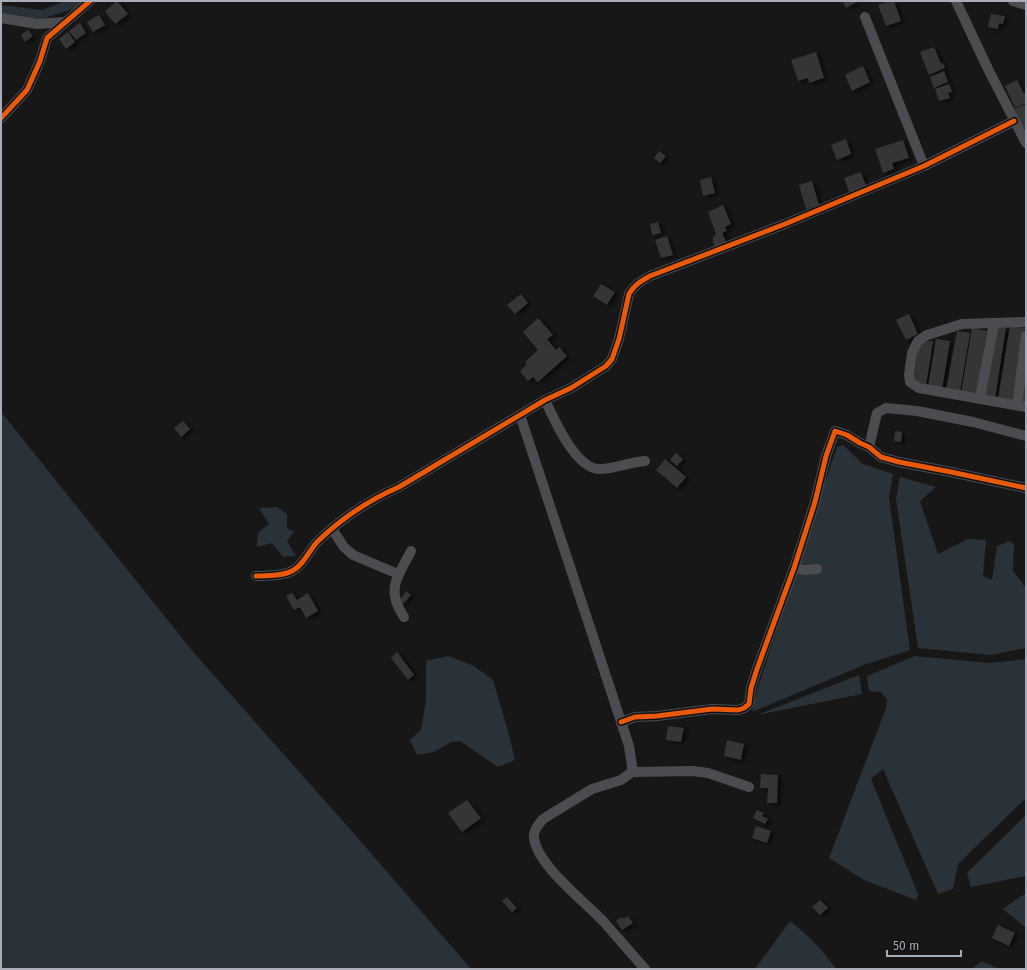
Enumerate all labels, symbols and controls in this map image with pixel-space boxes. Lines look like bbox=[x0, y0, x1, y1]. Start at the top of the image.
scale bar bbox=[887, 932, 961, 958]
text: 50 m bbox=[893, 939, 919, 953]

